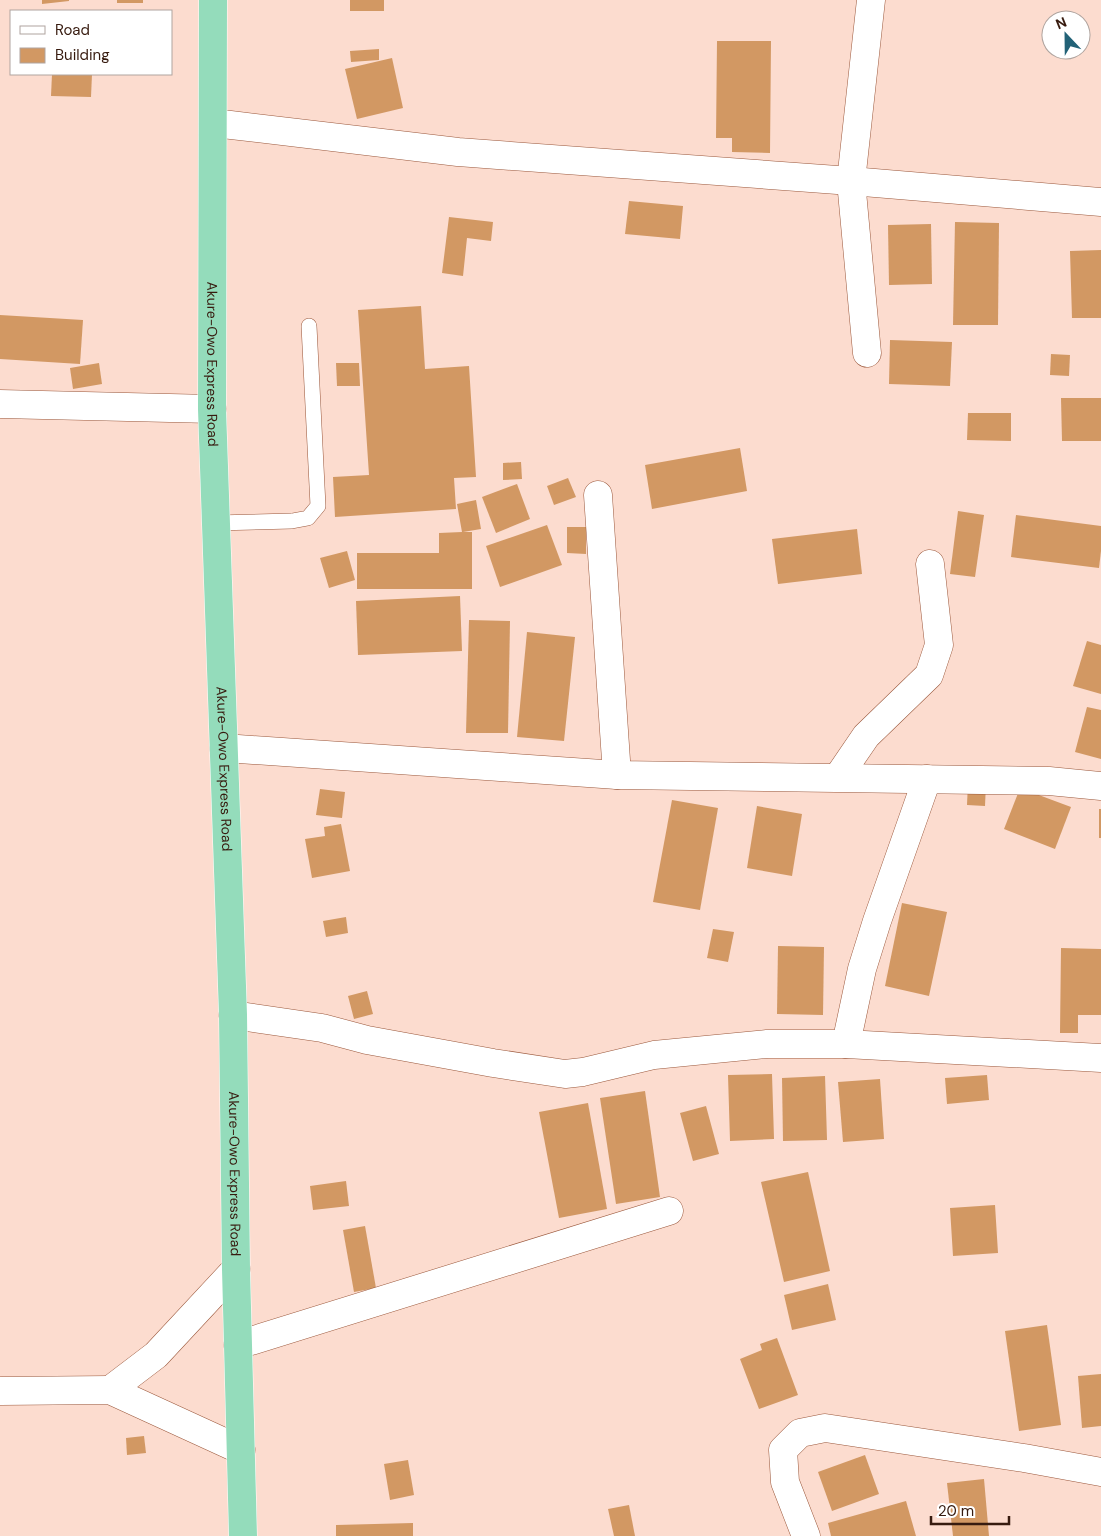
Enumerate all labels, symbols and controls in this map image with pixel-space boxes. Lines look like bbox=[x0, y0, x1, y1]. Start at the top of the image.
legend bbox=[10, 10, 172, 75]
north arrow bbox=[1041, 10, 1091, 60]
text: N bbox=[1053, 13, 1069, 33]
text: Road bbox=[55, 20, 90, 40]
text: Building bbox=[55, 45, 110, 65]
street label: Akure-Owo Express Road bbox=[203, 281, 222, 447]
street label: Akure-Owo Express Road bbox=[213, 686, 236, 852]
street label: Akure-Owo Express Road bbox=[225, 1091, 245, 1256]
scale bar bbox=[931, 1494, 1008, 1526]
text: 20 m bbox=[938, 1501, 974, 1521]

